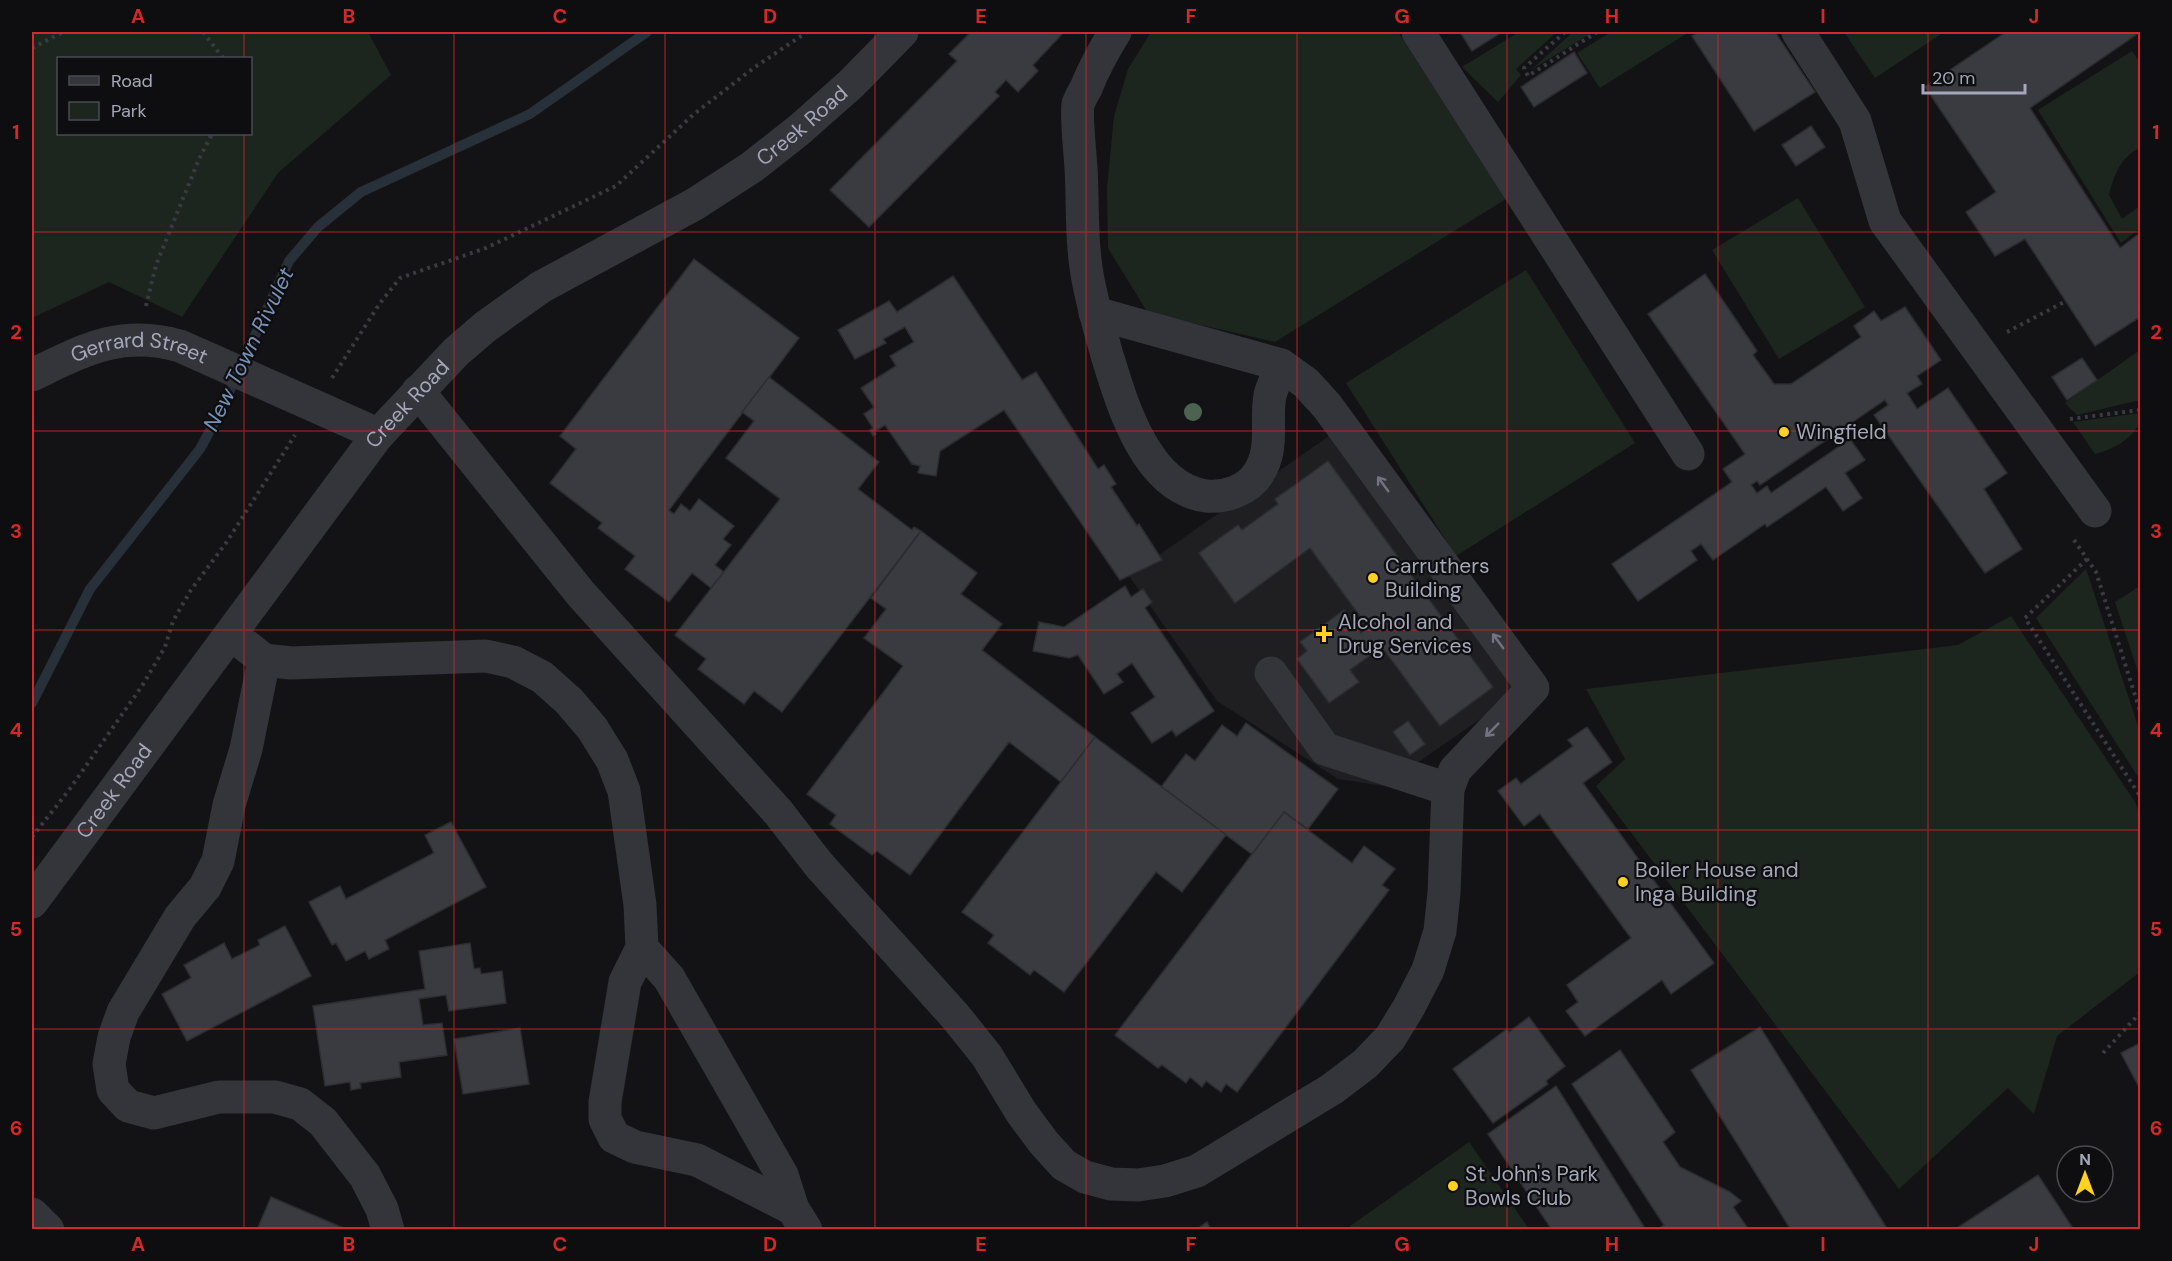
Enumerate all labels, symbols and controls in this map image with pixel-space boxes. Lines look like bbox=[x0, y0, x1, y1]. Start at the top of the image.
text: A bbox=[131, 3, 145, 29]
text: B bbox=[343, 3, 355, 29]
text: C bbox=[553, 3, 567, 29]
text: D bbox=[763, 3, 777, 29]
text: E bbox=[975, 3, 987, 29]
text: F bbox=[1185, 3, 1197, 29]
text: G bbox=[1394, 3, 1410, 29]
text: H bbox=[1605, 3, 1619, 29]
text: I bbox=[1820, 3, 1826, 29]
text: J bbox=[2029, 3, 2039, 29]
legend bbox=[57, 57, 252, 135]
scale bar bbox=[1923, 57, 2025, 95]
text: 20 m bbox=[1932, 66, 1975, 90]
text: Road bbox=[111, 69, 153, 93]
street label: Creek Road bbox=[751, 79, 854, 172]
text: Park bbox=[111, 99, 147, 123]
text: 1 bbox=[12, 119, 20, 145]
text: 1 bbox=[2152, 119, 2160, 145]
water label: New Town Rivulet bbox=[196, 262, 301, 436]
text: 2 bbox=[10, 319, 22, 345]
text: 2 bbox=[2150, 319, 2162, 345]
street label: Gerrard Street bbox=[66, 326, 212, 371]
street label: Creek Road bbox=[359, 354, 456, 454]
place label: Wingfield bbox=[1796, 418, 1887, 446]
marker: Wingfield bbox=[1777, 425, 1791, 439]
one-way arrow bbox=[1377, 476, 1390, 492]
text: 3 bbox=[10, 518, 22, 544]
text: 3 bbox=[2150, 518, 2162, 544]
place label: Carruthers Building bbox=[1385, 552, 1490, 604]
marker: Carruthers Building bbox=[1366, 571, 1380, 585]
place label: Alcohol and Drug Services bbox=[1338, 608, 1472, 660]
marker: Alcohol and Drug Services bbox=[1315, 625, 1333, 643]
one-way arrow bbox=[1492, 634, 1505, 650]
text: 4 bbox=[10, 717, 23, 743]
text: 4 bbox=[2150, 717, 2163, 743]
one-way arrow bbox=[1484, 723, 1499, 738]
street label: Creek Road bbox=[70, 738, 159, 844]
place label: Boiler House and Inga Building bbox=[1635, 856, 1799, 908]
marker: Boiler House and Inga Building bbox=[1616, 875, 1630, 889]
text: 5 bbox=[10, 916, 22, 942]
text: 5 bbox=[2150, 916, 2162, 942]
text: 6 bbox=[10, 1115, 22, 1141]
text: 6 bbox=[2150, 1115, 2162, 1141]
north arrow bbox=[2055, 1144, 2115, 1204]
text: N bbox=[2079, 1149, 2091, 1170]
place label: St John's Park Bowls Club bbox=[1465, 1160, 1598, 1212]
marker: St John's Park Bowls Club bbox=[1446, 1179, 1460, 1193]
text: A bbox=[131, 1231, 145, 1257]
text: B bbox=[343, 1231, 355, 1257]
text: C bbox=[553, 1231, 567, 1257]
text: D bbox=[763, 1231, 777, 1257]
text: E bbox=[975, 1231, 987, 1257]
text: F bbox=[1185, 1231, 1197, 1257]
text: G bbox=[1394, 1231, 1410, 1257]
text: H bbox=[1605, 1231, 1619, 1257]
text: I bbox=[1820, 1231, 1826, 1257]
text: J bbox=[2029, 1231, 2039, 1257]

